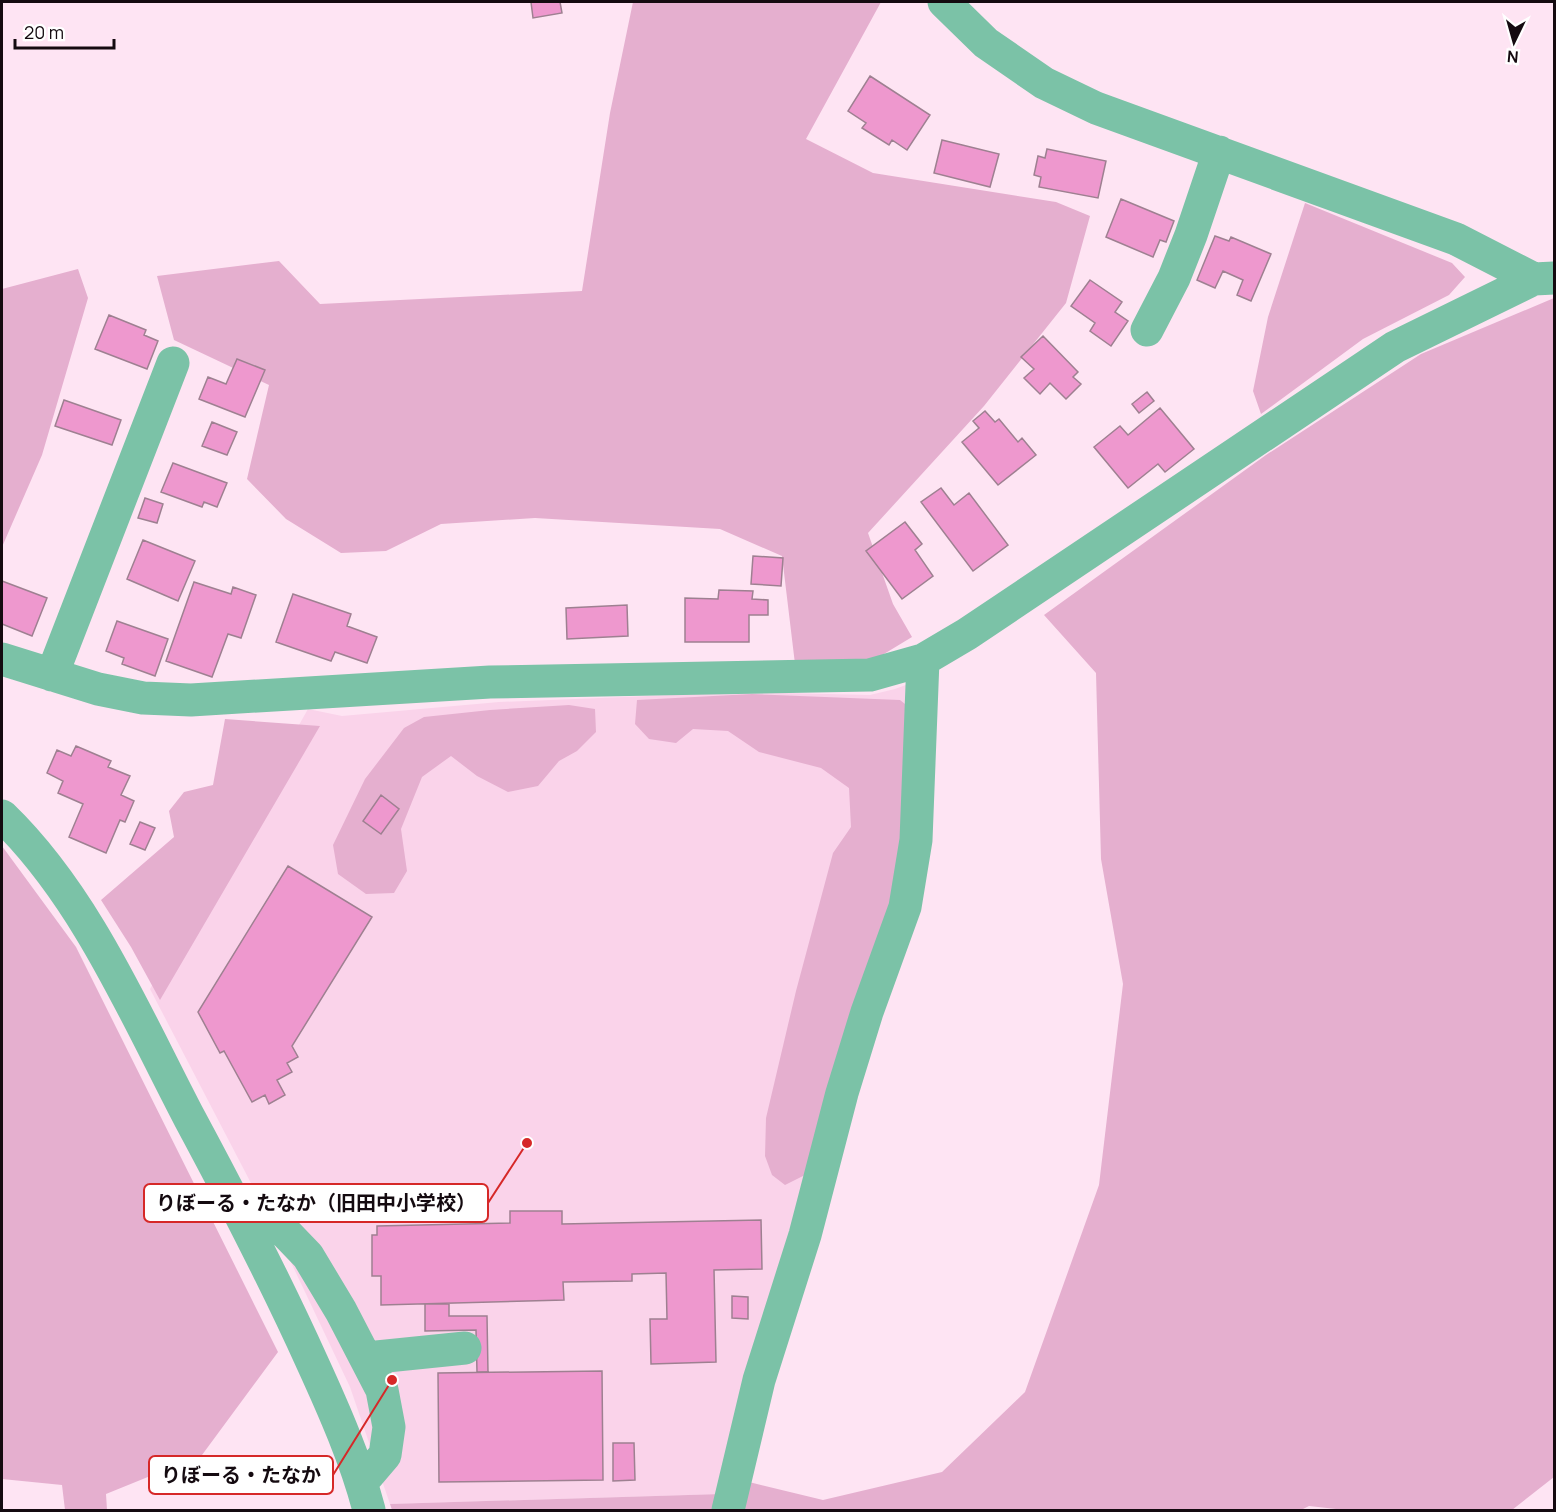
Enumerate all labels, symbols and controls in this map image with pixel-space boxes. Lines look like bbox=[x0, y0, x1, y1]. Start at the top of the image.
scale bar bbox=[15, 12, 114, 50]
north arrow bbox=[1484, 12, 1544, 72]
text: 20 m bbox=[24, 20, 64, 44]
text: N bbox=[1506, 45, 1519, 68]
callout: りぼーる・たなか（旧田中小学校） bbox=[144, 1184, 488, 1222]
text: りぼーる・たなか（旧田中小学校） bbox=[156, 1189, 476, 1216]
callout: りぼーる・たなか bbox=[149, 1456, 333, 1494]
text: りぼーる・たなか bbox=[161, 1461, 321, 1488]

